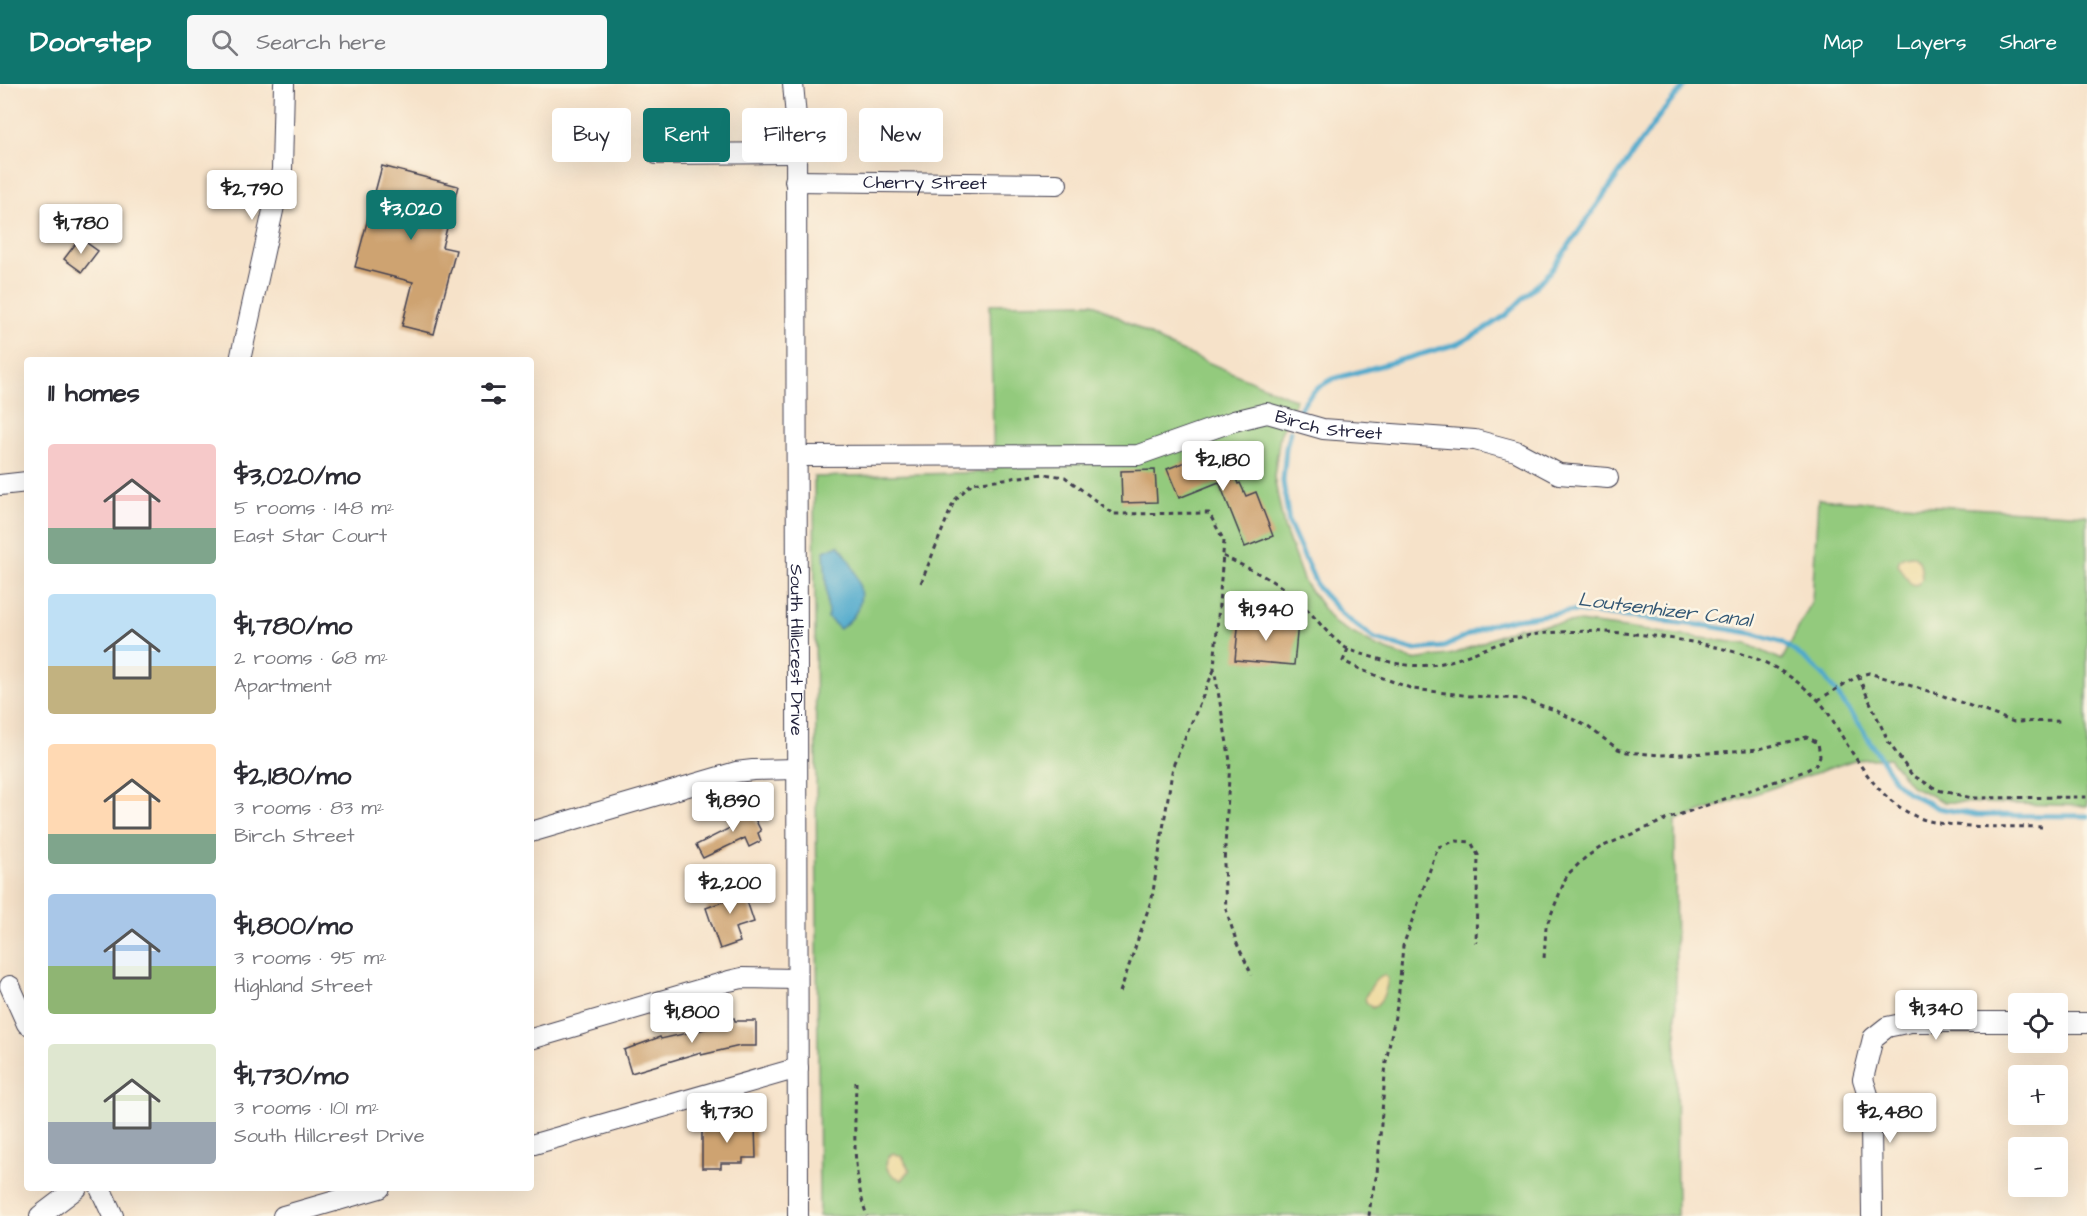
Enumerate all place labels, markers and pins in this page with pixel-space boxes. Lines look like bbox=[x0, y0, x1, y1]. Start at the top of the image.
pin: $2,790 bbox=[203, 170, 301, 221]
pin: $3,020 bbox=[362, 190, 460, 241]
pin: $1,780 bbox=[32, 204, 130, 255]
pin: $2,180 bbox=[1174, 441, 1272, 492]
pin: $1,940 bbox=[1217, 591, 1315, 642]
pin: $1,890 bbox=[684, 782, 782, 833]
pin: $2,200 bbox=[681, 864, 779, 915]
pin: $1,340 bbox=[1887, 990, 1985, 1041]
pin: $1,800 bbox=[643, 993, 741, 1044]
pin: $1,730 bbox=[678, 1093, 776, 1144]
pin: $2,480 bbox=[1841, 1093, 1939, 1144]

